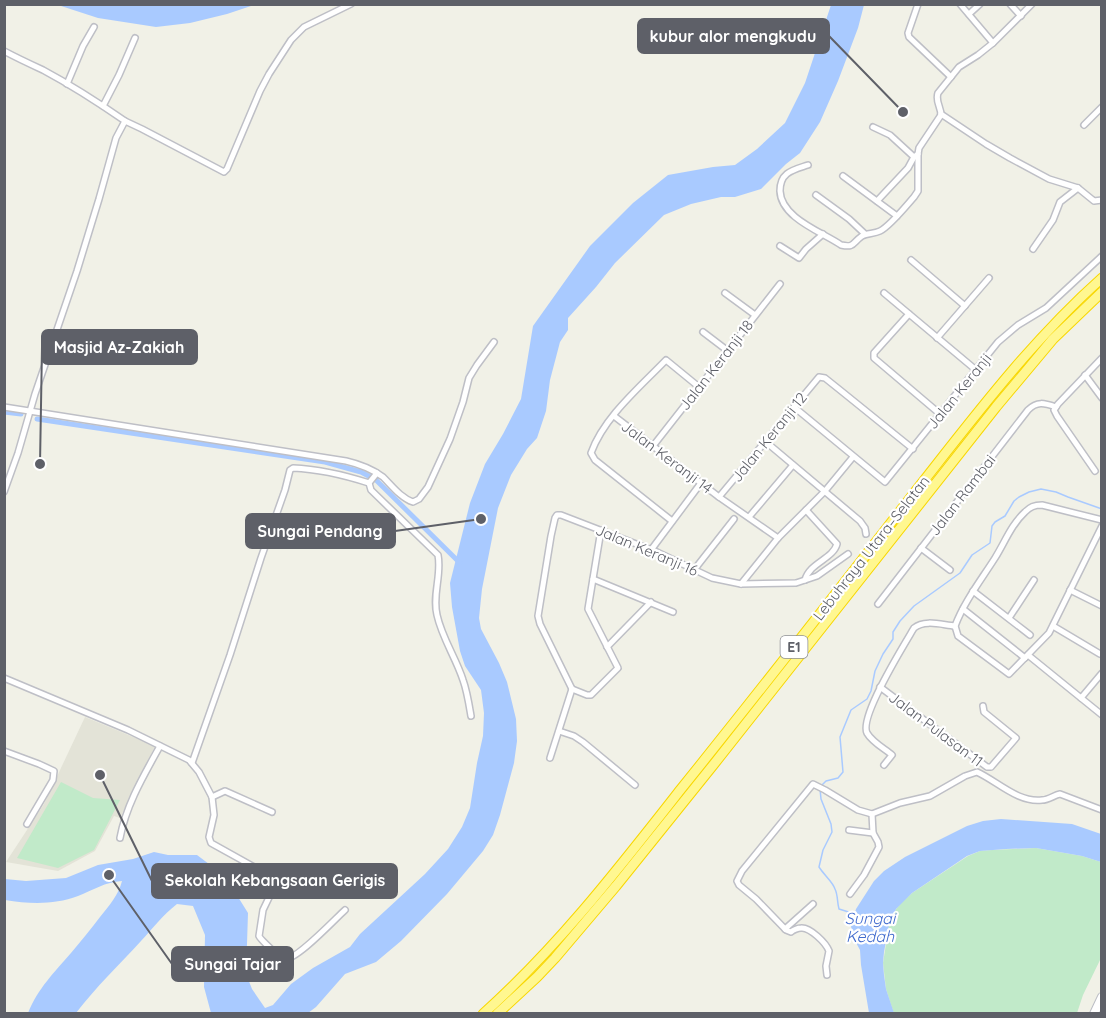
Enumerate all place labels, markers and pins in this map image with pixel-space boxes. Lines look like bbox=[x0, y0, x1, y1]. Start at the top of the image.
callout: kubur alor mengkudu bbox=[638, 19, 829, 53]
callout: Masjid Az-Zakiah bbox=[42, 330, 197, 364]
callout: Sungai Pendang bbox=[246, 514, 395, 548]
callout: Sekolah Kebangsaan Gerigis bbox=[152, 864, 397, 898]
callout: Sungai Tajar bbox=[172, 947, 293, 981]

